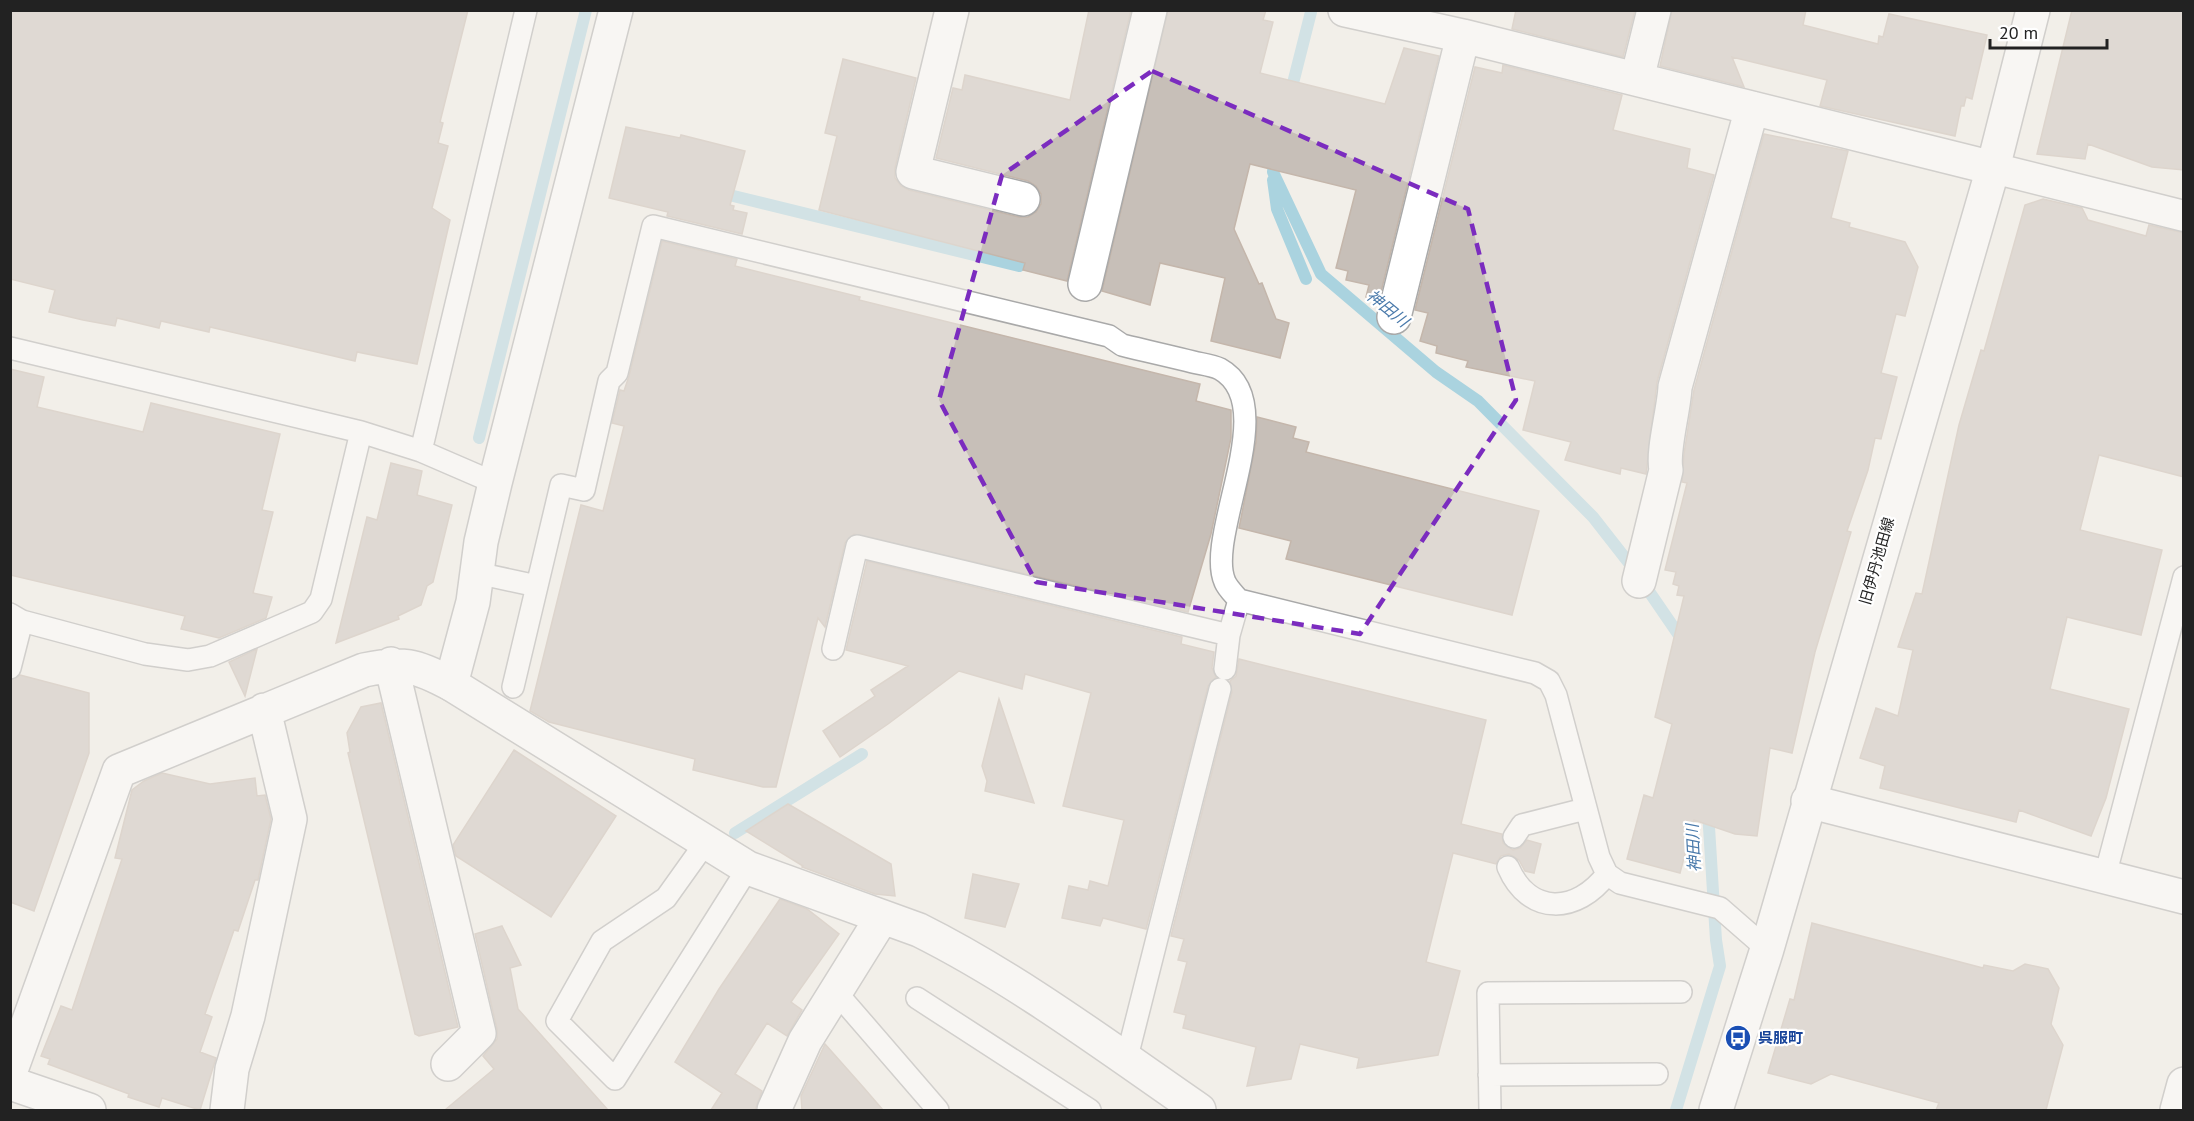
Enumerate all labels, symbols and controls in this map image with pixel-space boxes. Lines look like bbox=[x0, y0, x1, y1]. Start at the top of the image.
scale bar bbox=[1990, 12, 2107, 50]
text: 20 m bbox=[1999, 21, 2038, 44]
water label: 神田川 bbox=[1363, 285, 1414, 332]
street label: 旧伊丹池田線 bbox=[1855, 515, 1898, 607]
water label: 神田川 bbox=[1682, 822, 1704, 872]
bus stop icon: 呉服町 bbox=[1723, 1023, 1753, 1053]
place label: 呉服町 bbox=[1758, 1028, 1803, 1047]

